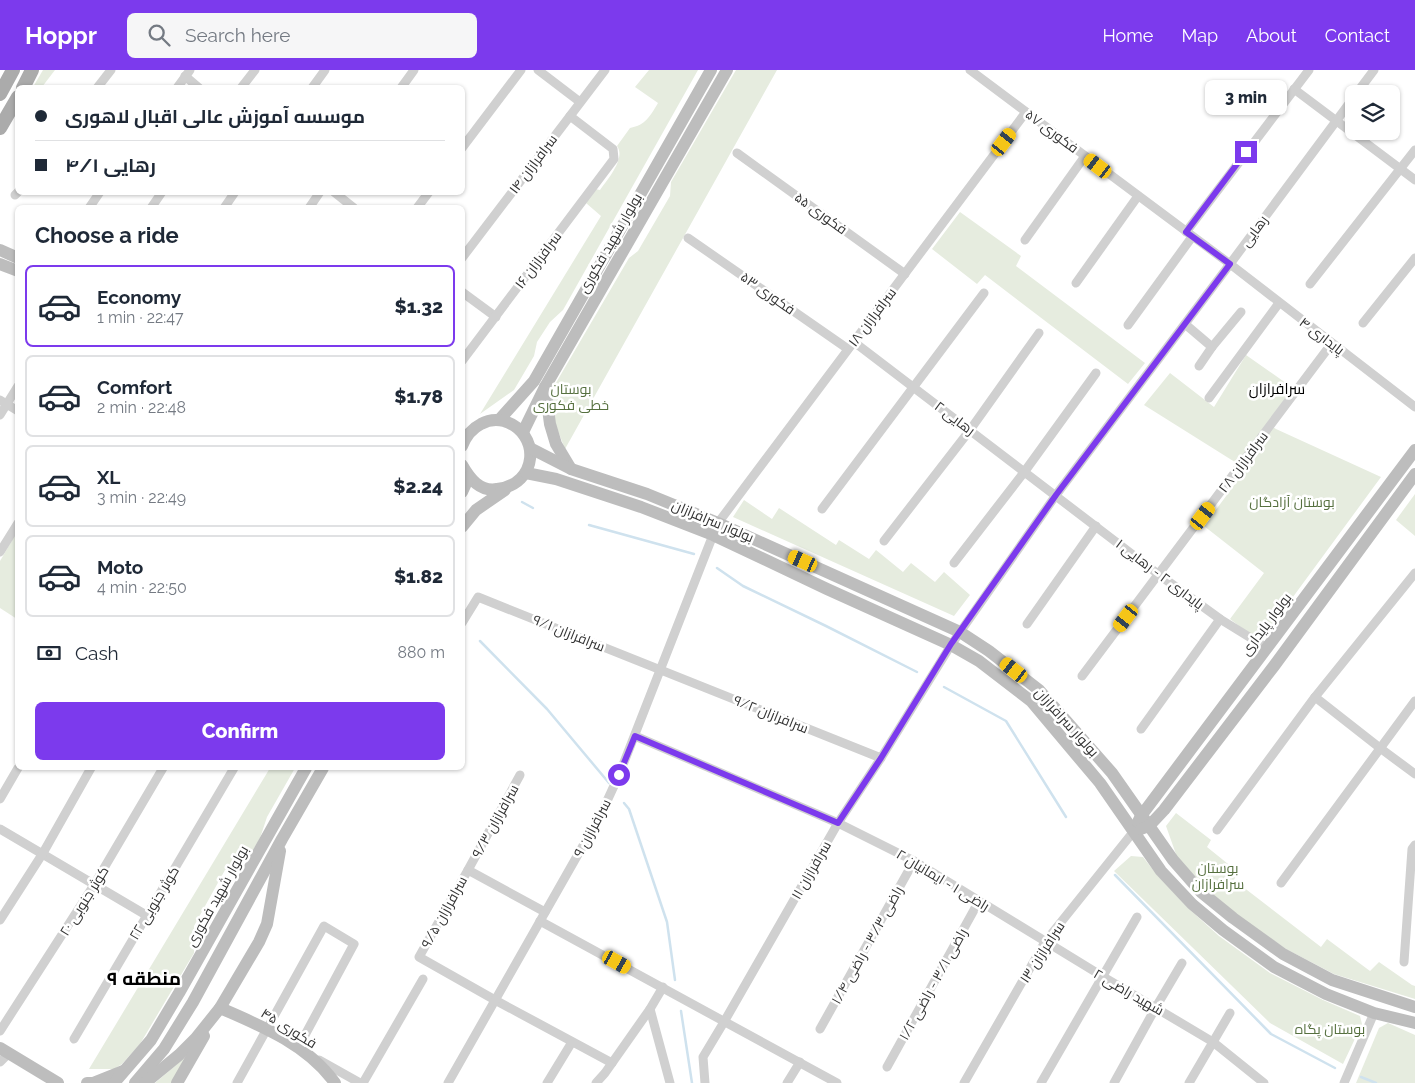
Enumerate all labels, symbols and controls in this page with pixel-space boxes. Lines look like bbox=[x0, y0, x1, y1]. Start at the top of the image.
search box bbox=[127, 13, 477, 58]
text: Hoppr bbox=[25, 21, 97, 50]
icon: search bbox=[145, 21, 173, 49]
text: Search here bbox=[185, 24, 290, 46]
text: Home bbox=[1102, 25, 1153, 46]
text: Map bbox=[1181, 25, 1218, 46]
text: About bbox=[1246, 25, 1297, 46]
text: Contact bbox=[1325, 25, 1390, 46]
callout: 3 min bbox=[1205, 79, 1287, 114]
map controls bbox=[1345, 85, 1400, 140]
button: layers bbox=[1345, 85, 1400, 140]
text: 3 min bbox=[1225, 88, 1267, 107]
text: موسسه آموزش عالی اقبال لاهوری bbox=[65, 105, 365, 127]
street label: فکوری ۵۷ bbox=[1022, 106, 1082, 156]
car bbox=[988, 126, 1019, 158]
street label: سرافرازان ۱۴ bbox=[506, 131, 560, 197]
route end bbox=[1235, 141, 1257, 163]
car bbox=[1081, 151, 1114, 181]
text: رهایی ۴/۱ bbox=[65, 154, 156, 176]
street label: فکوری ۵۵ bbox=[792, 189, 850, 237]
street label: بولوار شهید فکوری bbox=[575, 190, 645, 296]
street label: رهایی bbox=[1237, 212, 1271, 250]
text: Choose a ride bbox=[35, 222, 179, 248]
street label: سرافرازان ۱۶ bbox=[511, 228, 565, 292]
street label: فکوری ۵۳ bbox=[738, 268, 798, 318]
icon: car bbox=[37, 284, 82, 329]
street label: سرافرازان ۱۸ bbox=[845, 285, 899, 349]
text: Economy bbox=[97, 286, 181, 308]
text: $1.32 bbox=[395, 295, 443, 317]
text: 1 min · 22:47 bbox=[97, 308, 184, 327]
street label: پایداری ۴ bbox=[1295, 314, 1348, 360]
icon: car bbox=[37, 374, 82, 419]
text: Comfort bbox=[97, 376, 172, 398]
district label: سرافرازان bbox=[1249, 380, 1305, 399]
park label: بوستان خطی فکوری bbox=[533, 381, 609, 413]
text: $1.78 bbox=[394, 385, 443, 407]
text: 2 min · 22:48 bbox=[97, 398, 186, 417]
street label: رهایی ۲ bbox=[932, 398, 978, 438]
street label: سرافرازان ۲۸ bbox=[1215, 428, 1271, 496]
icon: car bbox=[37, 464, 82, 509]
text: XL bbox=[97, 466, 120, 488]
text: $2.24 bbox=[393, 475, 443, 497]
text: 3 min · 22:49 bbox=[97, 488, 186, 507]
park label: بوستان آزادگان bbox=[1249, 494, 1335, 510]
street label: بولوار سرافرازان bbox=[670, 497, 756, 545]
car bbox=[1187, 500, 1218, 532]
street label: پایداری ۲ - رهایی ۱ bbox=[1112, 536, 1207, 614]
car bbox=[786, 548, 819, 574]
icon: car bbox=[37, 554, 82, 599]
text: Moto bbox=[97, 556, 143, 578]
text: $1.82 bbox=[394, 565, 443, 587]
text: 4 min · 22:50 bbox=[97, 578, 187, 597]
street label: بولوار پایداری bbox=[1237, 590, 1296, 660]
car bbox=[1110, 602, 1141, 634]
street label: سرافرازان ۹/۱ bbox=[531, 611, 607, 655]
icon: cash bbox=[35, 639, 63, 667]
text: Cash bbox=[75, 642, 119, 664]
text: 880 m bbox=[397, 643, 445, 662]
car bbox=[997, 655, 1030, 685]
street label: بولوار سرافرازان bbox=[1032, 684, 1102, 760]
street label: سرافرازان ۹/۲ bbox=[731, 692, 811, 736]
button: Confirm bbox=[35, 702, 445, 760]
route start bbox=[608, 764, 630, 786]
street label: سرافرازان ۹/۳ bbox=[468, 782, 522, 860]
street label: سرافرازان ۹ bbox=[570, 796, 614, 860]
street label: سرافرازان ۱۱ bbox=[788, 838, 834, 902]
street label: بولوار شهید فکوری bbox=[183, 843, 251, 949]
street label: راضی ۱ - ایمانیان ۲ bbox=[894, 846, 992, 914]
park label: بوستان سرافرازان bbox=[1192, 860, 1244, 892]
street label: کوثر جنوبی ۲۰ bbox=[56, 863, 112, 939]
street label: کوثر جنوبی ۲۲ bbox=[126, 863, 182, 943]
street label: سرافرازان ۹/۵ bbox=[418, 873, 470, 951]
street label: راضی ۳/۳ - راضی ۱/۴ bbox=[828, 883, 906, 1007]
street label: سرافرازان ۱۳ bbox=[1016, 918, 1068, 986]
street label: راضی ۳/۱ - راضی ۱/۲ bbox=[896, 925, 970, 1043]
car bbox=[600, 948, 633, 976]
street label: شهید راضی ۲ bbox=[1091, 966, 1167, 1018]
district label: منطقه ۹ bbox=[107, 967, 181, 989]
street label: فکوری ۴۵ bbox=[258, 1005, 320, 1051]
park label: بوستان پگاه bbox=[1295, 1021, 1365, 1039]

